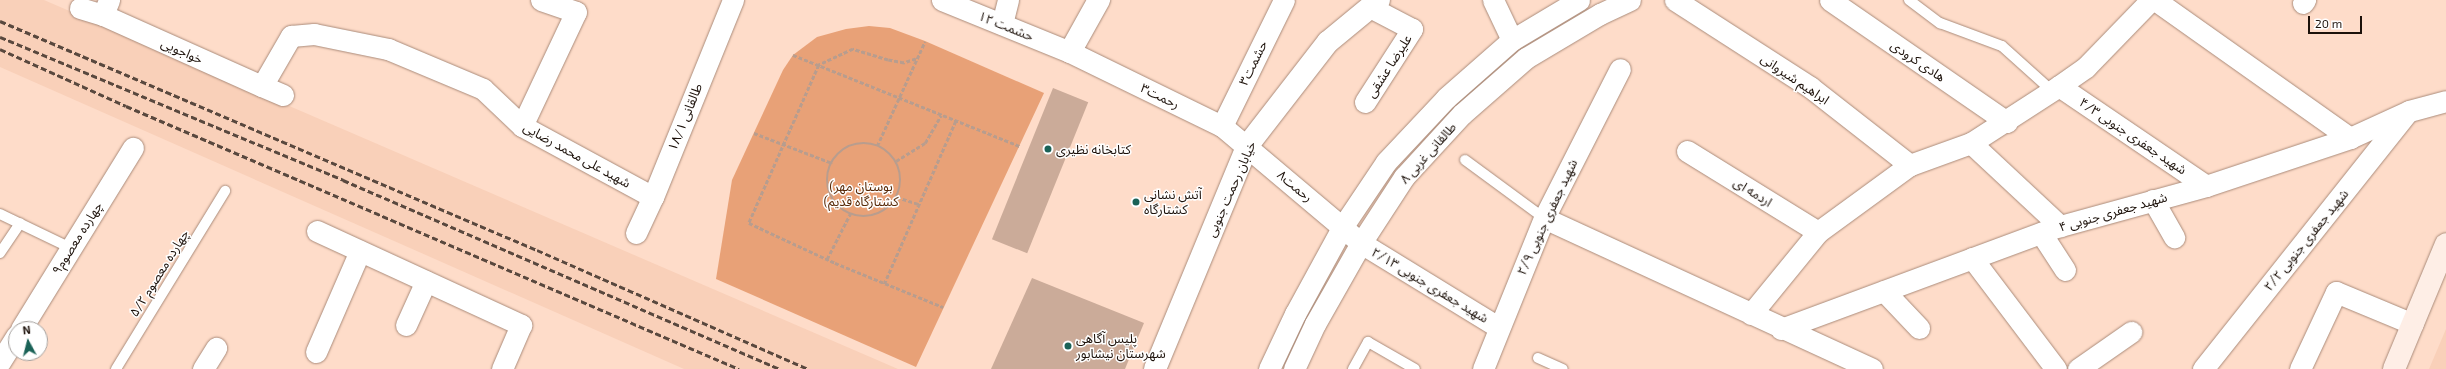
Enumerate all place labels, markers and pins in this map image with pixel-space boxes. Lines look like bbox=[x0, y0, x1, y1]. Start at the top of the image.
place label: کتابخانه نظیری bbox=[1056, 141, 1131, 157]
marker: کتابخانه نظیری bbox=[1043, 144, 1053, 154]
place label: آتش نشانی کشتارگاه bbox=[1144, 187, 1202, 218]
marker: آتش نشانی کشتارگاه bbox=[1131, 197, 1141, 207]
place label: پلیس آگاهی شهرستان نیشابور bbox=[1076, 331, 1166, 362]
marker: پلیس آگاهی شهرستان نیشابور bbox=[1063, 341, 1073, 351]

